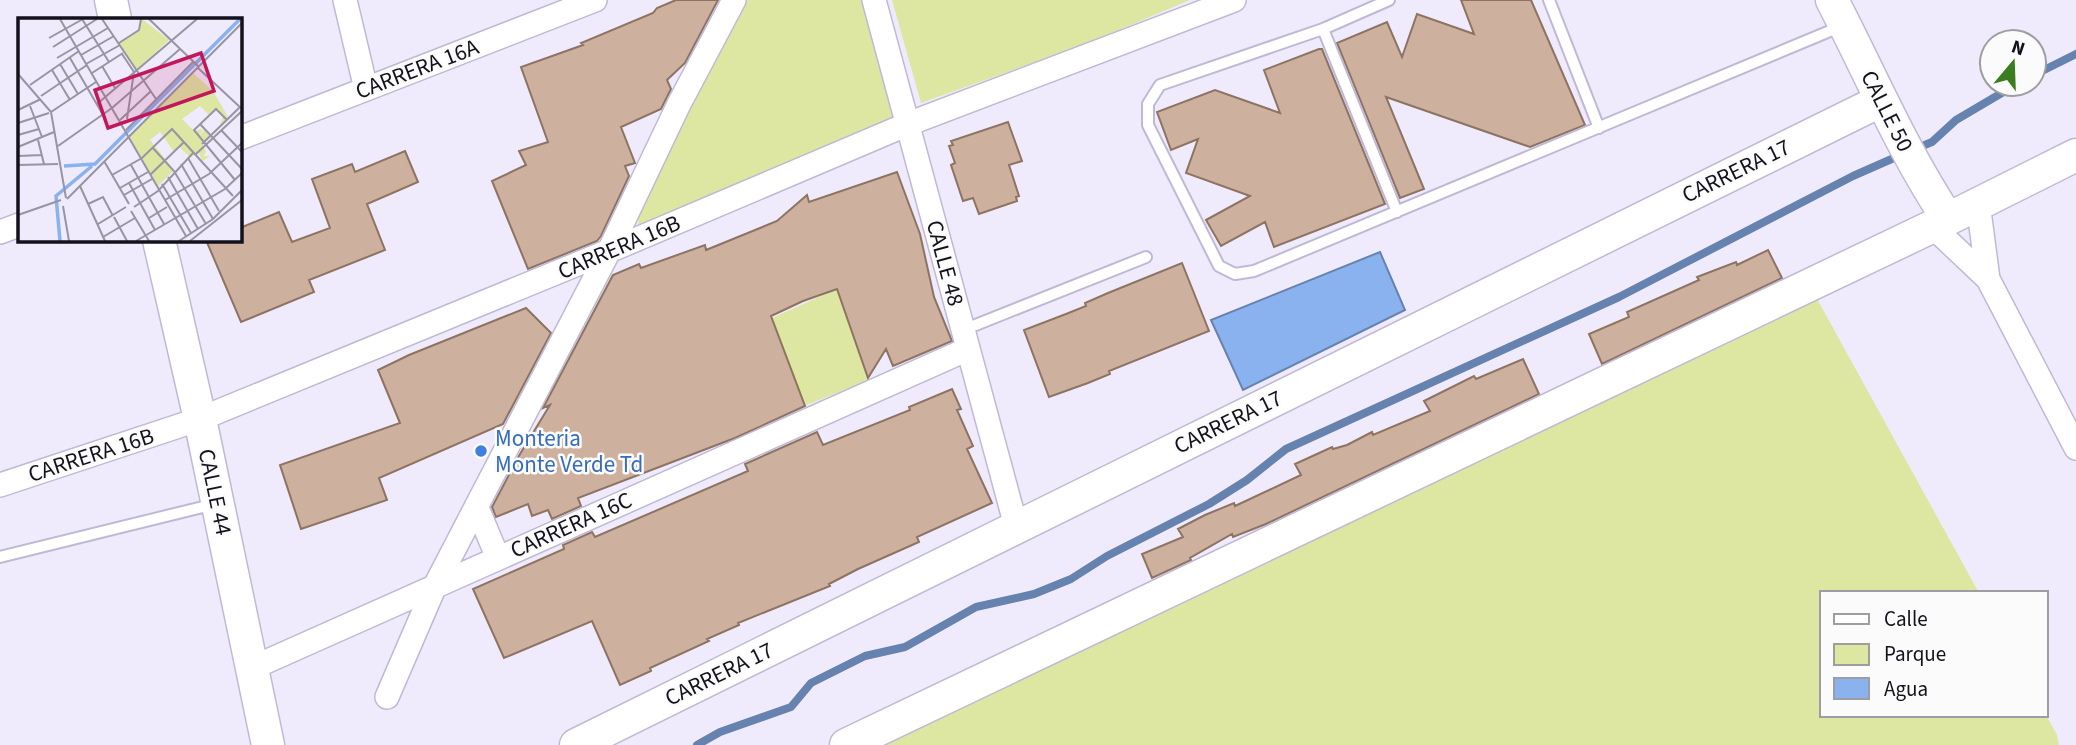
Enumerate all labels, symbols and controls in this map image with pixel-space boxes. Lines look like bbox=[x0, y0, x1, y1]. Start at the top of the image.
inset map bbox=[18, 18, 242, 242]
north arrow bbox=[1978, 28, 2048, 98]
street label: CARRERA 16A bbox=[351, 30, 484, 108]
text: N bbox=[2008, 34, 2028, 63]
street label: CALLE 50 bbox=[1852, 64, 1922, 158]
street label: CARRERA 17 bbox=[1676, 131, 1796, 211]
street label: CARRERA 16B bbox=[553, 206, 685, 288]
street label: CALLE 48 bbox=[918, 216, 972, 310]
street label: CARRERA 17 bbox=[1168, 382, 1288, 462]
street label: CARRERA 16B bbox=[24, 419, 158, 491]
place label: Monteria Monte Verde Td bbox=[495, 422, 643, 481]
marker: Monteria Monte Verde Td bbox=[473, 443, 489, 459]
street label: CALLE 44 bbox=[190, 446, 240, 538]
street label: CARRERA 16C bbox=[505, 483, 637, 567]
legend bbox=[1820, 591, 2048, 717]
text: Calle bbox=[1884, 604, 1928, 634]
street label: CARRERA 17 bbox=[659, 634, 779, 714]
text: Parque bbox=[1884, 639, 1946, 669]
text: Agua bbox=[1884, 674, 1928, 704]

